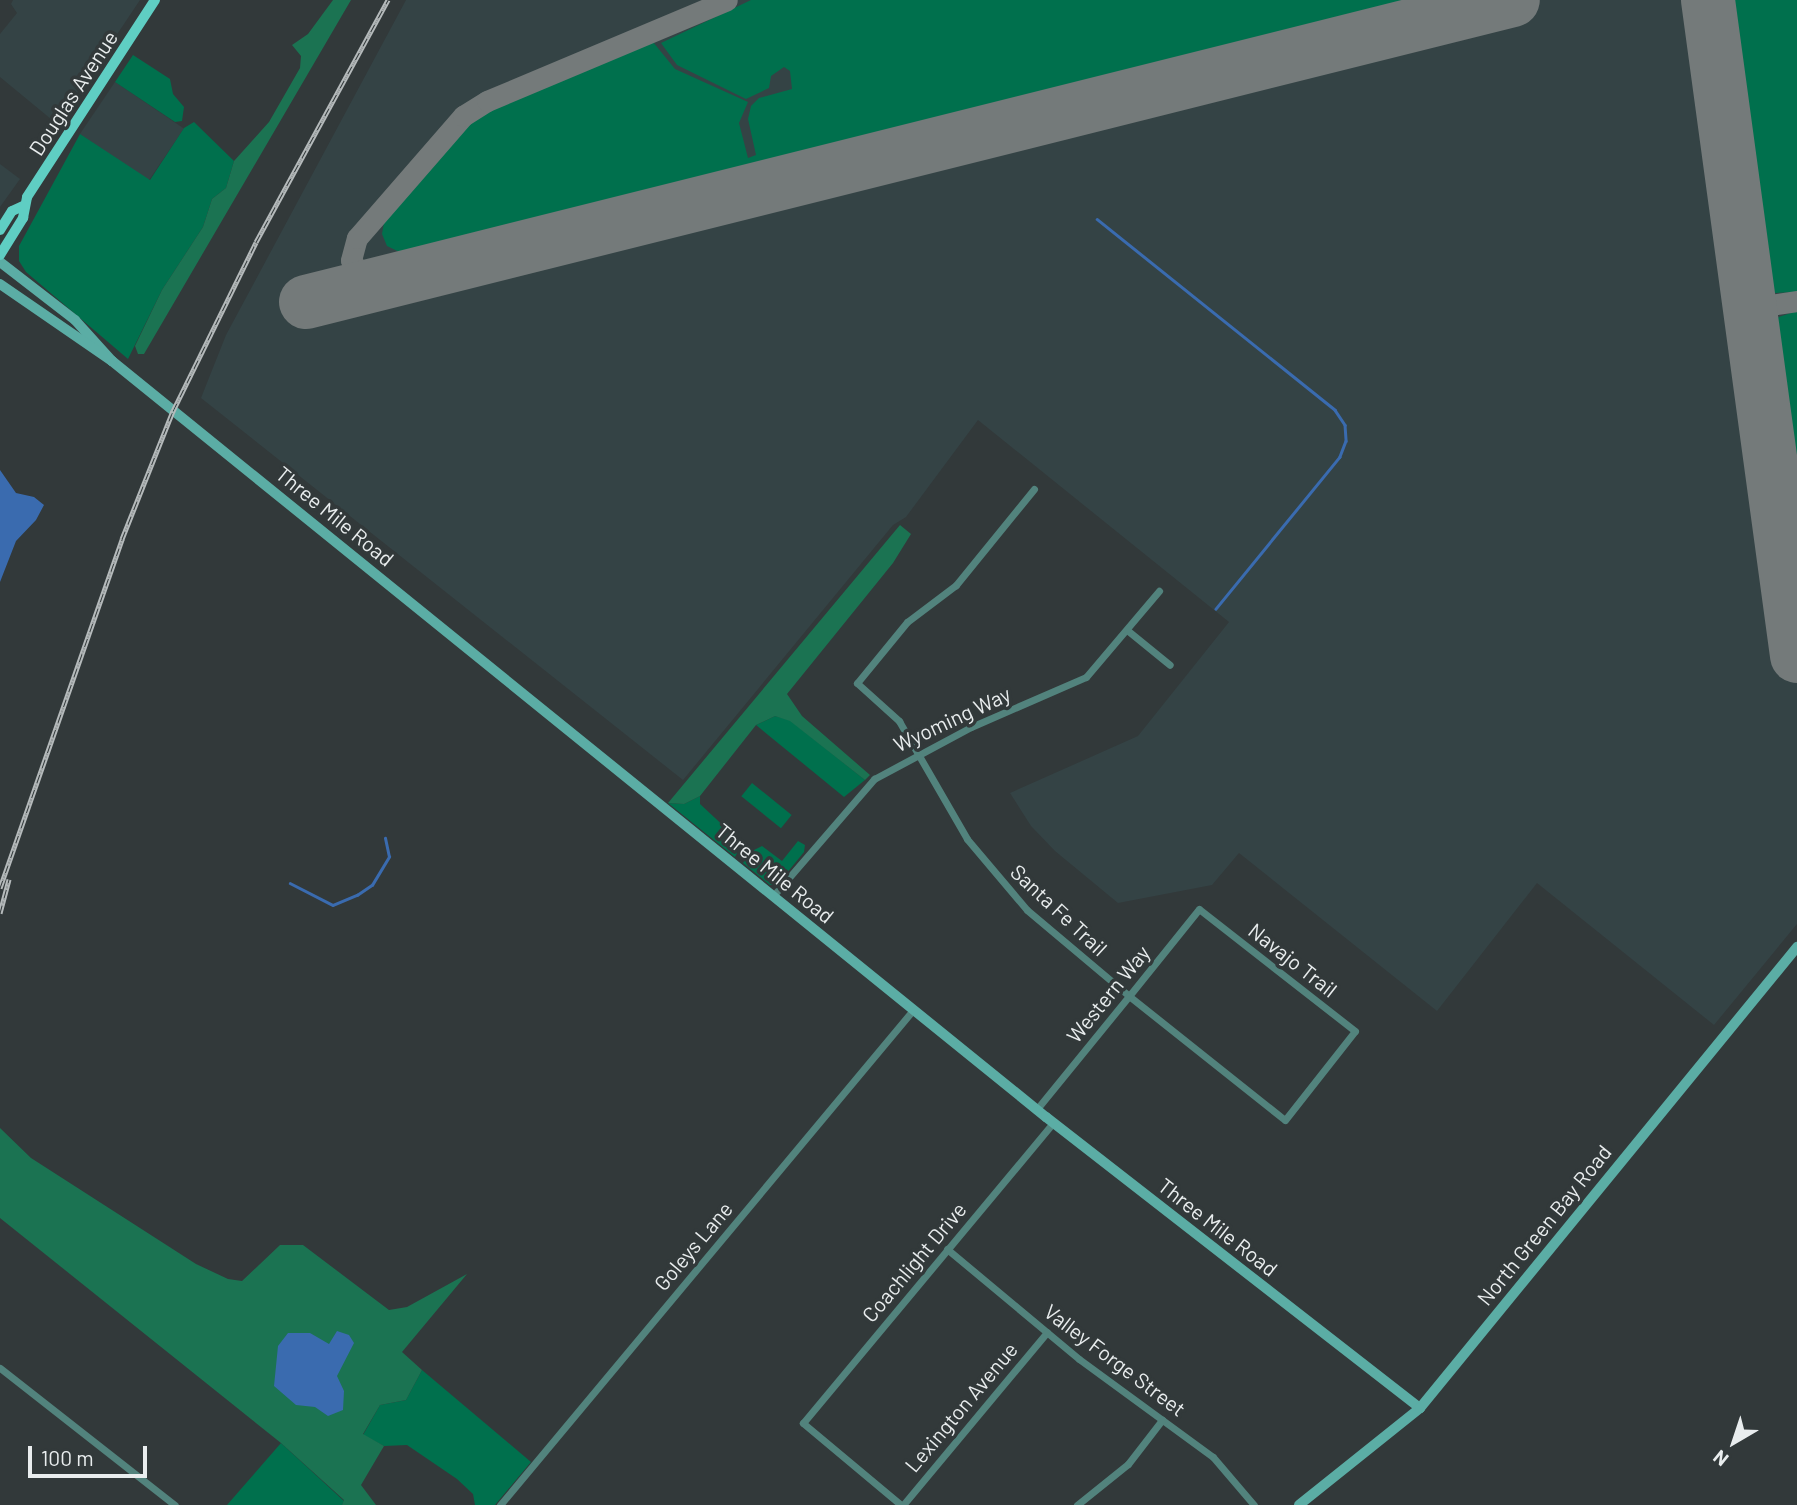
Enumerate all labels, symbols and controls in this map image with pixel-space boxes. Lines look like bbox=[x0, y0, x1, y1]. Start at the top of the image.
street label: Douglas Avenue bbox=[23, 26, 123, 160]
street label: Three Mile Road bbox=[271, 461, 399, 571]
street label: Wyoming Way bbox=[889, 681, 1015, 757]
street label: Three Mile Road bbox=[711, 818, 839, 928]
street label: Santa Fe Trail bbox=[1006, 859, 1112, 961]
street label: Navajo Trail bbox=[1244, 918, 1342, 1002]
street label: Western Way bbox=[1061, 940, 1155, 1048]
street label: North Green Bay Road bbox=[1472, 1140, 1616, 1310]
street label: Three Mile Road bbox=[1153, 1173, 1283, 1281]
street label: Goleys Lane bbox=[649, 1196, 737, 1296]
street label: Coachlight Drive bbox=[857, 1197, 971, 1327]
street label: Valley Forge Street bbox=[1039, 1299, 1191, 1421]
street label: Lexington Avenue bbox=[899, 1337, 1023, 1477]
north arrow bbox=[1699, 1407, 1769, 1477]
scale bar bbox=[32, 1432, 150, 1476]
text: 100 m bbox=[41, 1445, 94, 1470]
text: N bbox=[1708, 1446, 1733, 1472]

